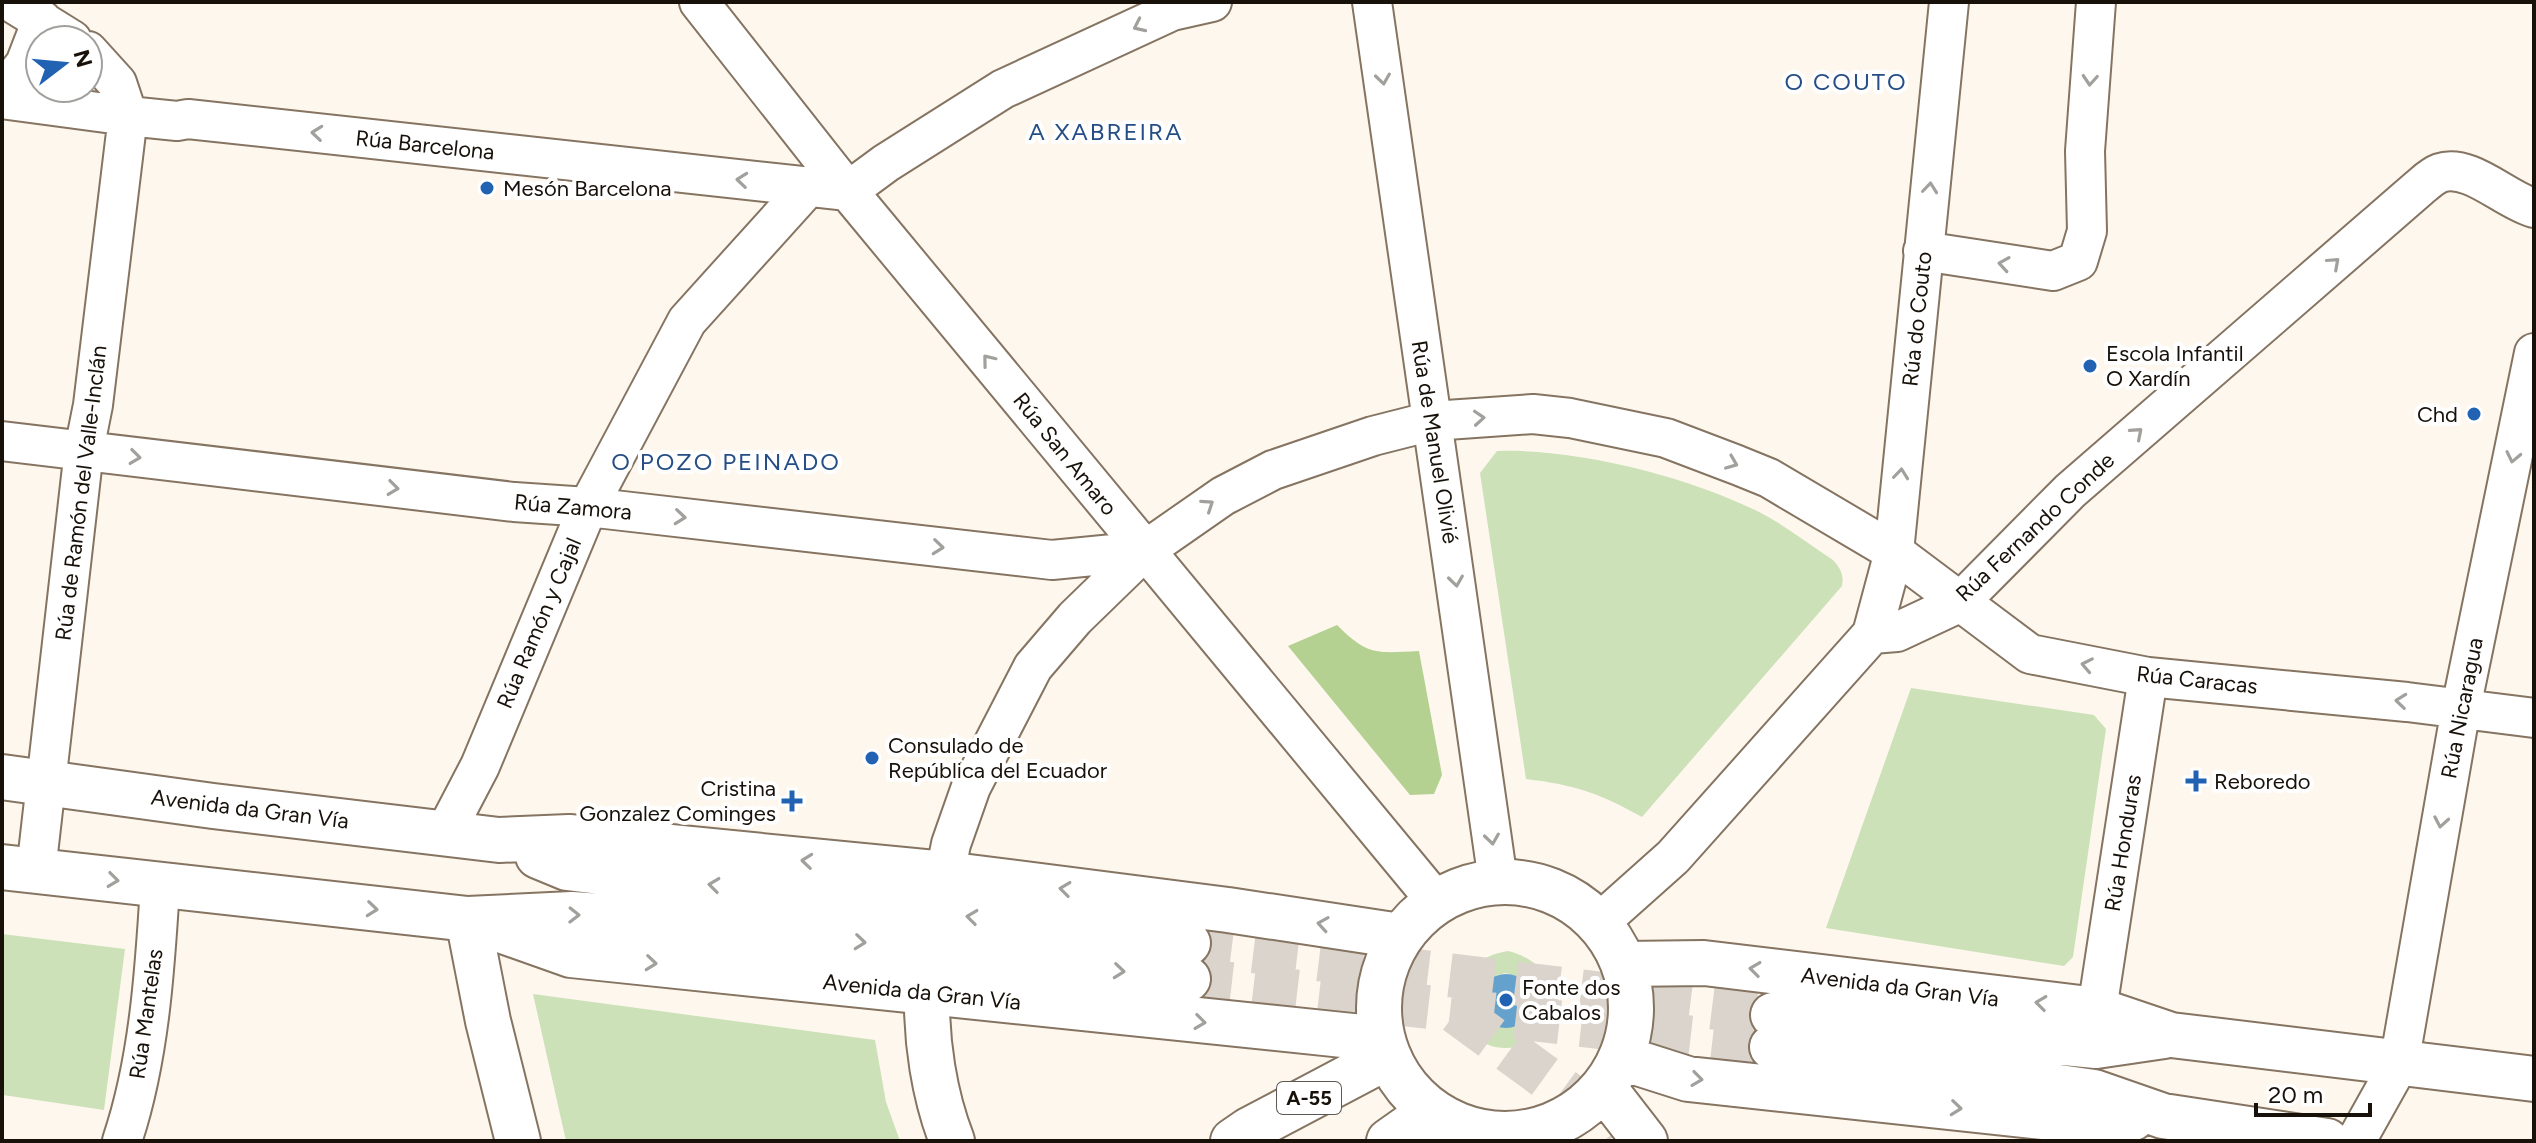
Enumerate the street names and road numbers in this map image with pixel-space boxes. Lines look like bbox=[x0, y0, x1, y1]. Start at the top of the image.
street label: Rúa Barcelona bbox=[354, 124, 496, 166]
street label: Rúa do Couto bbox=[1896, 250, 1938, 388]
street label: Rúa de Manuel Olivié bbox=[1406, 338, 1464, 546]
street label: Rúa de Ramón del Valle-Inclán bbox=[49, 344, 113, 642]
street label: Rúa San Amaro bbox=[1007, 387, 1123, 521]
street label: Rúa Fernando Conde bbox=[1950, 447, 2120, 607]
street label: Rúa Zamora bbox=[513, 488, 633, 526]
street label: Rúa Ramón y Cajal bbox=[491, 534, 587, 712]
street label: Rúa Nicaragua bbox=[2435, 635, 2489, 781]
street label: Rúa Caracas bbox=[2135, 660, 2259, 700]
street label: Rúa Honduras bbox=[2099, 773, 2147, 913]
street label: Avenida da Gran Vía bbox=[150, 783, 350, 835]
street label: Rúa Mantelas bbox=[123, 947, 169, 1081]
street label: Avenida da Gran Vía bbox=[1800, 961, 2000, 1013]
street label: Avenida da Gran Vía bbox=[822, 968, 1022, 1016]
road number: A-55 bbox=[1277, 1082, 1341, 1114]

